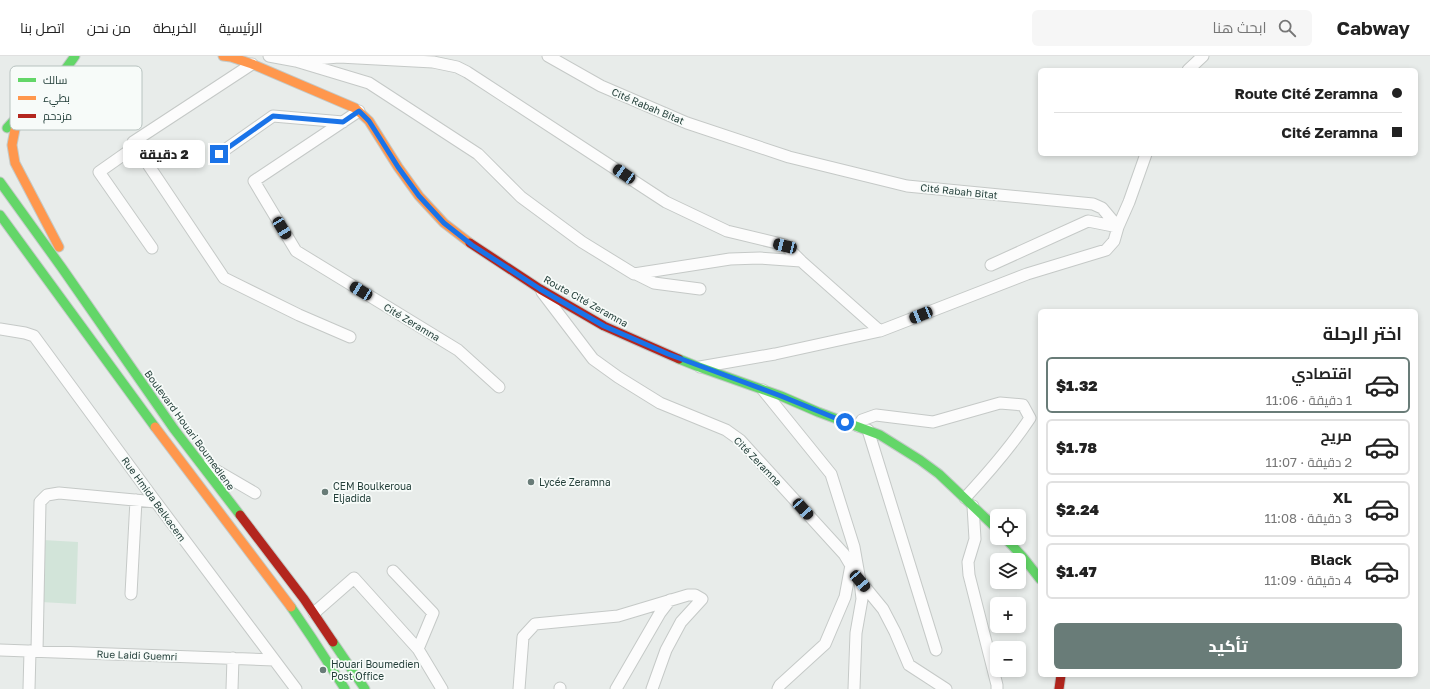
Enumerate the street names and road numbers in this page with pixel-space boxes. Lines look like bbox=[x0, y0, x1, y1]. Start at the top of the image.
street label: Cité Rabah Bitat bbox=[610, 85, 686, 127]
street label: Cité Rabah Bitat bbox=[920, 181, 998, 201]
street label: Route Cité Zeramna bbox=[542, 273, 630, 329]
street label: Cité Zeramna bbox=[382, 301, 442, 343]
street label: Boulevard Houari Boumediene bbox=[142, 368, 238, 492]
street label: Cité Zeramna bbox=[732, 434, 784, 488]
street label: Rue Hmida Belkacem bbox=[119, 454, 189, 544]
street label: Rue Laidi Guemri bbox=[96, 648, 178, 662]

